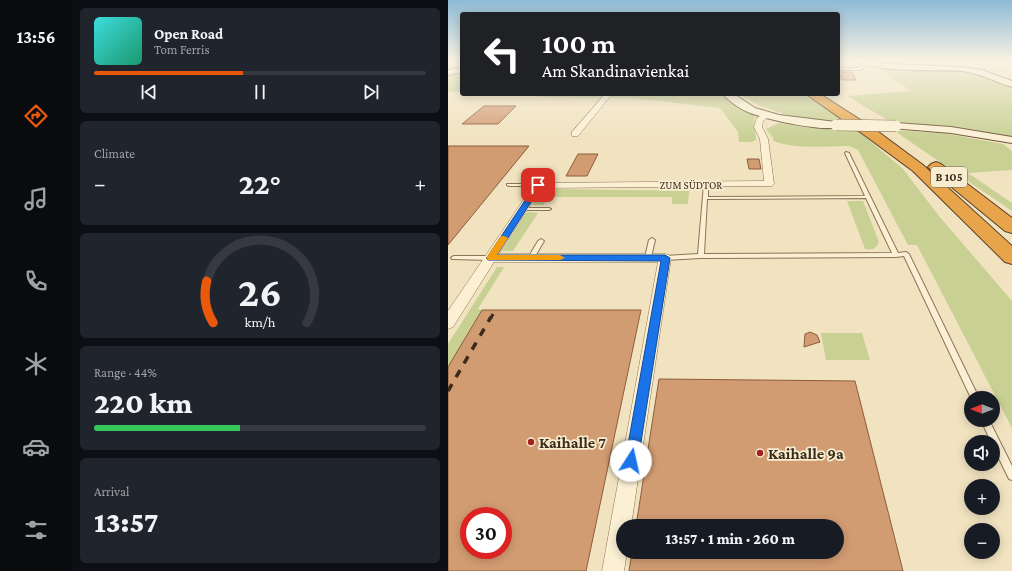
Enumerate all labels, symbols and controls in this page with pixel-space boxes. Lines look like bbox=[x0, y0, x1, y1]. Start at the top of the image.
text: Open Road bbox=[154, 26, 223, 42]
text: 13:56 bbox=[16, 27, 56, 47]
icon: left bbox=[476, 28, 528, 80]
text: 100 m bbox=[542, 28, 616, 59]
text: Tom Ferris bbox=[154, 42, 209, 57]
text: Am Skandinavienkai bbox=[542, 61, 689, 81]
icon: previous bbox=[138, 81, 160, 103]
icon: pause bbox=[249, 81, 271, 103]
icon: next bbox=[360, 81, 382, 103]
icon: directions bbox=[22, 102, 50, 130]
text: Climate bbox=[94, 146, 135, 161]
text: 22° bbox=[239, 167, 281, 200]
road number: B 105 bbox=[931, 167, 967, 187]
pin bbox=[521, 168, 555, 202]
text: − bbox=[94, 171, 106, 196]
text: + bbox=[414, 171, 426, 196]
icon: arrive bbox=[527, 174, 549, 196]
street label: ZUM SÜDTOR bbox=[660, 179, 723, 191]
icon: music bbox=[22, 185, 50, 213]
icon: phone bbox=[22, 267, 50, 295]
text: 26 bbox=[238, 269, 282, 315]
text: km/h bbox=[245, 314, 276, 330]
icon: climate bbox=[22, 350, 50, 378]
text: Range · 44% bbox=[94, 365, 157, 380]
text: 220 km bbox=[94, 386, 192, 419]
north arrow bbox=[964, 391, 1000, 427]
map controls bbox=[964, 391, 1000, 559]
icon: car bbox=[22, 433, 50, 461]
place label: Kaihalle 7 bbox=[539, 434, 606, 451]
button: sound bbox=[964, 435, 1000, 471]
marker: Kaihalle 7 bbox=[526, 437, 536, 447]
position arrow bbox=[610, 440, 652, 482]
place label: Kaihalle 9a bbox=[768, 445, 844, 462]
marker: Kaihalle 9a bbox=[755, 448, 765, 458]
button: + bbox=[964, 479, 1000, 515]
text: Arrival bbox=[94, 484, 129, 499]
text: 13:57 bbox=[94, 505, 159, 538]
speed limit sign: 30 bbox=[460, 507, 512, 559]
icon: filters bbox=[22, 516, 50, 544]
button: − bbox=[964, 523, 1000, 559]
text: 13:57 · 1 min · 260 m bbox=[665, 531, 795, 547]

